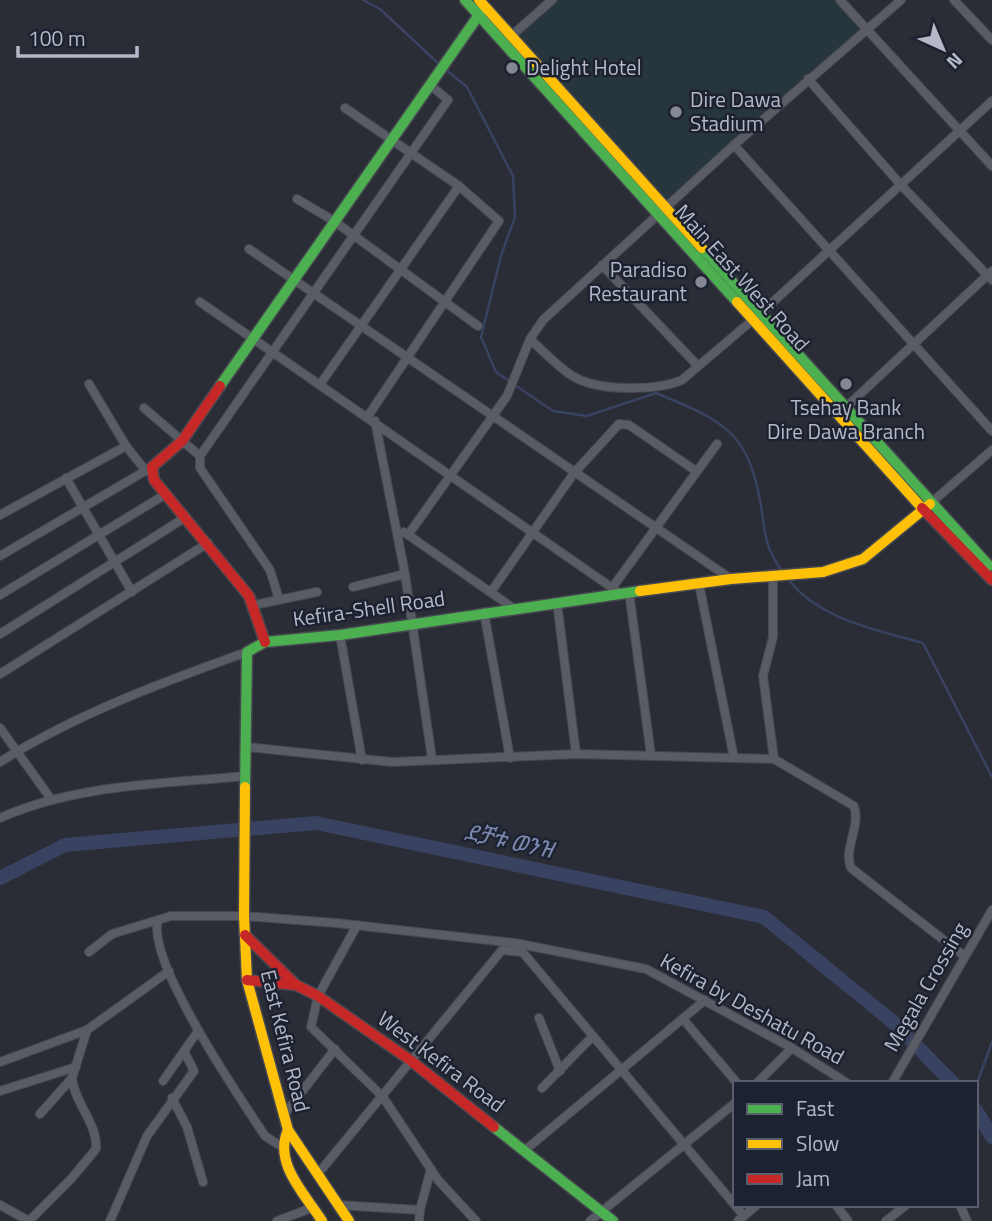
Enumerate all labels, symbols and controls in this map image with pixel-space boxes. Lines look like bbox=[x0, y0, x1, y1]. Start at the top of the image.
scale bar bbox=[18, 14, 136, 58]
north arrow bbox=[908, 14, 978, 84]
text: 100 m bbox=[28, 22, 85, 54]
text: N bbox=[940, 47, 970, 77]
place label: Delight Hotel bbox=[526, 51, 642, 83]
marker: Delight Hotel bbox=[504, 60, 520, 76]
place label: Dire Dawa Stadium bbox=[690, 83, 781, 139]
marker: Dire Dawa Stadium bbox=[668, 104, 684, 120]
street label: Main East West Road bbox=[668, 197, 818, 358]
place label: Paradiso Restaurant bbox=[588, 253, 688, 309]
marker: Paradiso Restaurant bbox=[693, 274, 709, 290]
marker: Tsehay Bank Dire Dawa Branch bbox=[838, 376, 854, 392]
place label: Tsehay Bank Dire Dawa Branch bbox=[767, 391, 925, 447]
street label: Kefira-Shell Road bbox=[291, 582, 447, 635]
water label: ደቻቱ ወንዝ bbox=[461, 814, 559, 868]
street label: Megala Crossing bbox=[875, 915, 975, 1057]
street label: Kefira by Deshatu Road bbox=[655, 944, 850, 1072]
street label: East Kefira Road bbox=[253, 966, 319, 1115]
street label: West Kefira Road bbox=[371, 1003, 512, 1120]
legend bbox=[733, 1081, 978, 1207]
text: Fast bbox=[796, 1092, 835, 1124]
text: Slow bbox=[796, 1127, 839, 1159]
text: Jam bbox=[796, 1162, 830, 1194]

